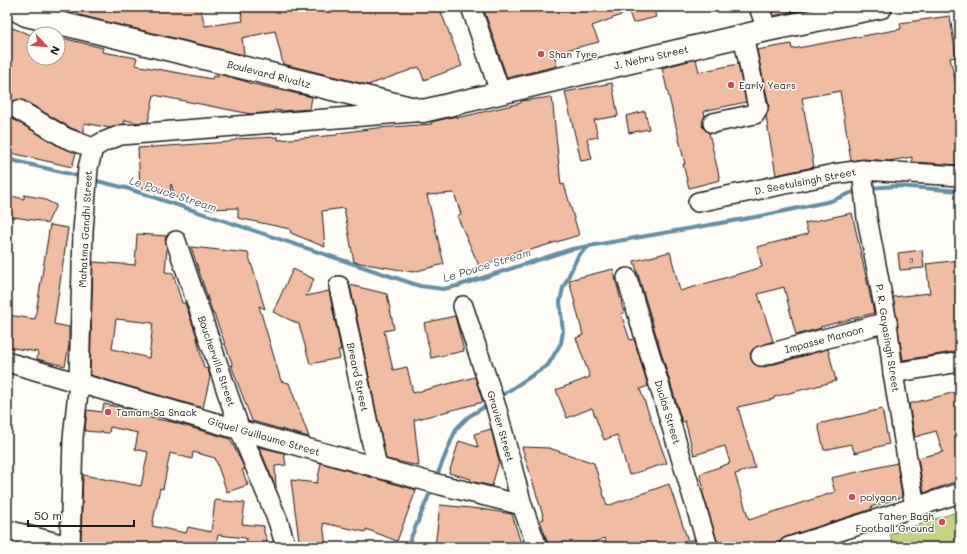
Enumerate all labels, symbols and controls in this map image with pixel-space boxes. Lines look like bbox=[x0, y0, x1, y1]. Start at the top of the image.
north arrow bbox=[26, 26, 66, 66]
street label: J. Nehru Street bbox=[612, 42, 690, 72]
text: N bbox=[47, 44, 64, 58]
place label: Shan Tyre bbox=[549, 47, 597, 61]
marker: Shan Tyre bbox=[536, 49, 546, 59]
street label: Boulevard Rivaltz bbox=[226, 57, 313, 91]
place label: Early Years bbox=[739, 78, 796, 92]
marker: Early Years bbox=[726, 80, 736, 90]
street label: D. Seetulsingh Street bbox=[753, 164, 857, 198]
street label: Mahatma Gandhi Street bbox=[75, 170, 95, 288]
water label: Le Pouce Stream bbox=[127, 172, 219, 215]
water label: Le Pouce Stream bbox=[441, 244, 533, 285]
house number: 3 bbox=[909, 255, 914, 265]
street label: P. R. Gayasingh Street bbox=[873, 283, 903, 393]
street label: Boucherville Street bbox=[195, 314, 239, 408]
street label: Impasse Manoon bbox=[783, 322, 865, 356]
street label: Breard Street bbox=[344, 341, 372, 413]
street label: Duclos Street bbox=[652, 378, 684, 446]
street label: Gravier Street bbox=[484, 389, 518, 463]
place label: Tamam Sa Snack bbox=[116, 405, 197, 419]
marker: Tamam Sa Snack bbox=[103, 407, 113, 417]
street label: Giquel Guillaume Street bbox=[206, 413, 322, 459]
place label: polygon bbox=[860, 490, 897, 504]
marker: polygon bbox=[847, 492, 857, 502]
scale bar bbox=[28, 502, 134, 528]
text: 50 m bbox=[34, 507, 62, 523]
place label: Taher Bagh Football Ground bbox=[856, 509, 934, 535]
marker: Taher Bagh Football Ground bbox=[937, 517, 947, 527]

